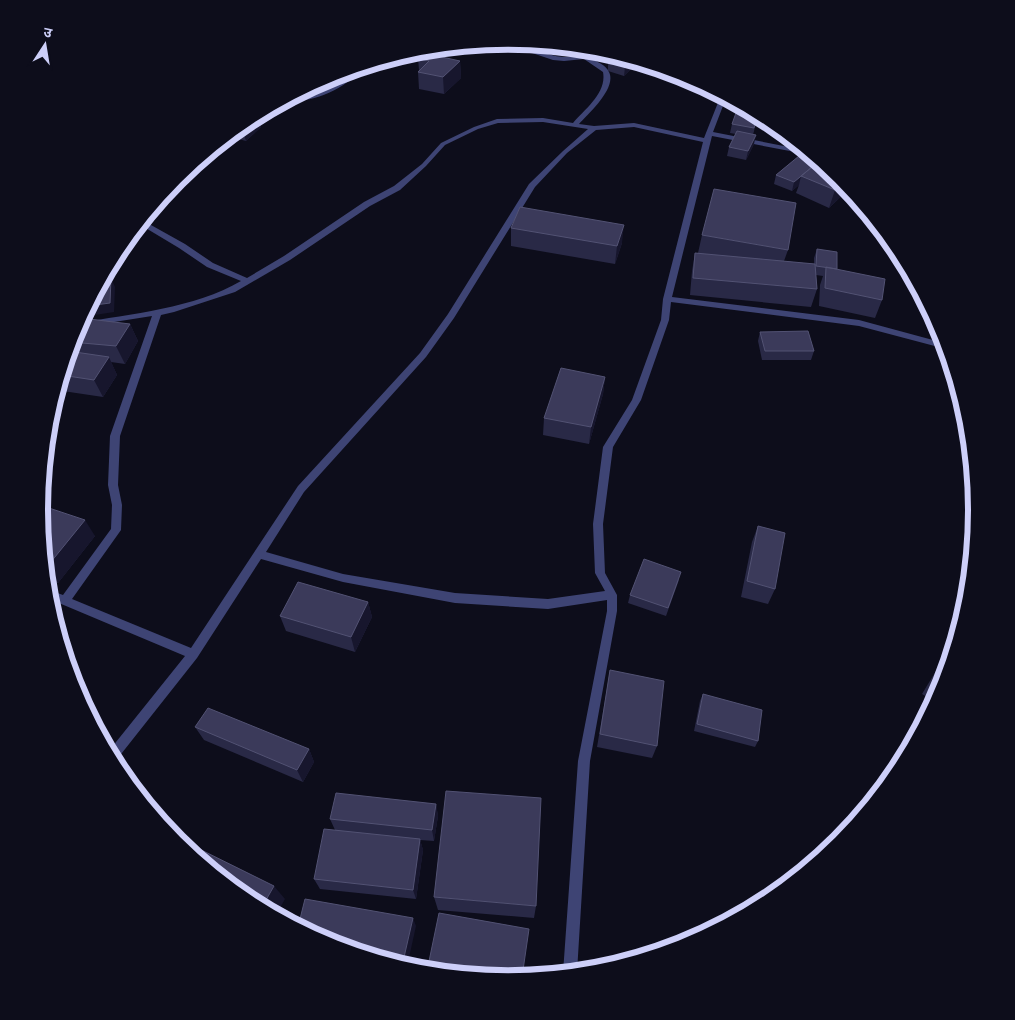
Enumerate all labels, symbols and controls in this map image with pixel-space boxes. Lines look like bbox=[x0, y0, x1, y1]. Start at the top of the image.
north arrow bbox=[20, 20, 70, 70]
text: उ bbox=[42, 23, 54, 42]

